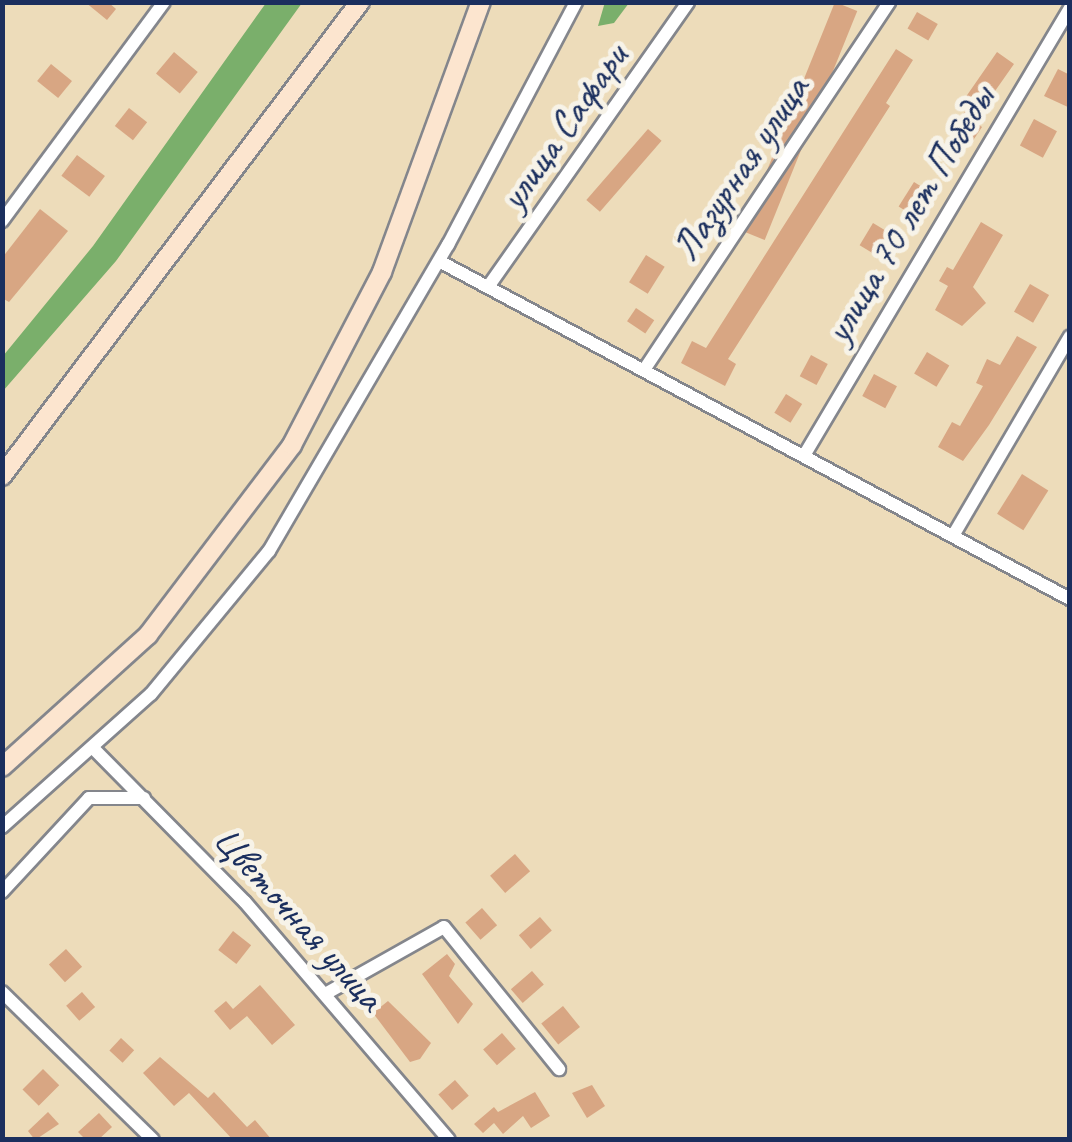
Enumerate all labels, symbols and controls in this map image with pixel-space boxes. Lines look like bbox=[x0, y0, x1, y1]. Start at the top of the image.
street label: улица Сафари bbox=[489, 35, 637, 219]
street label: Лазурная улица bbox=[660, 66, 820, 270]
street label: улица 70 лет Победы bbox=[814, 77, 1004, 351]
street label: Цветочная улица bbox=[202, 814, 396, 1022]

